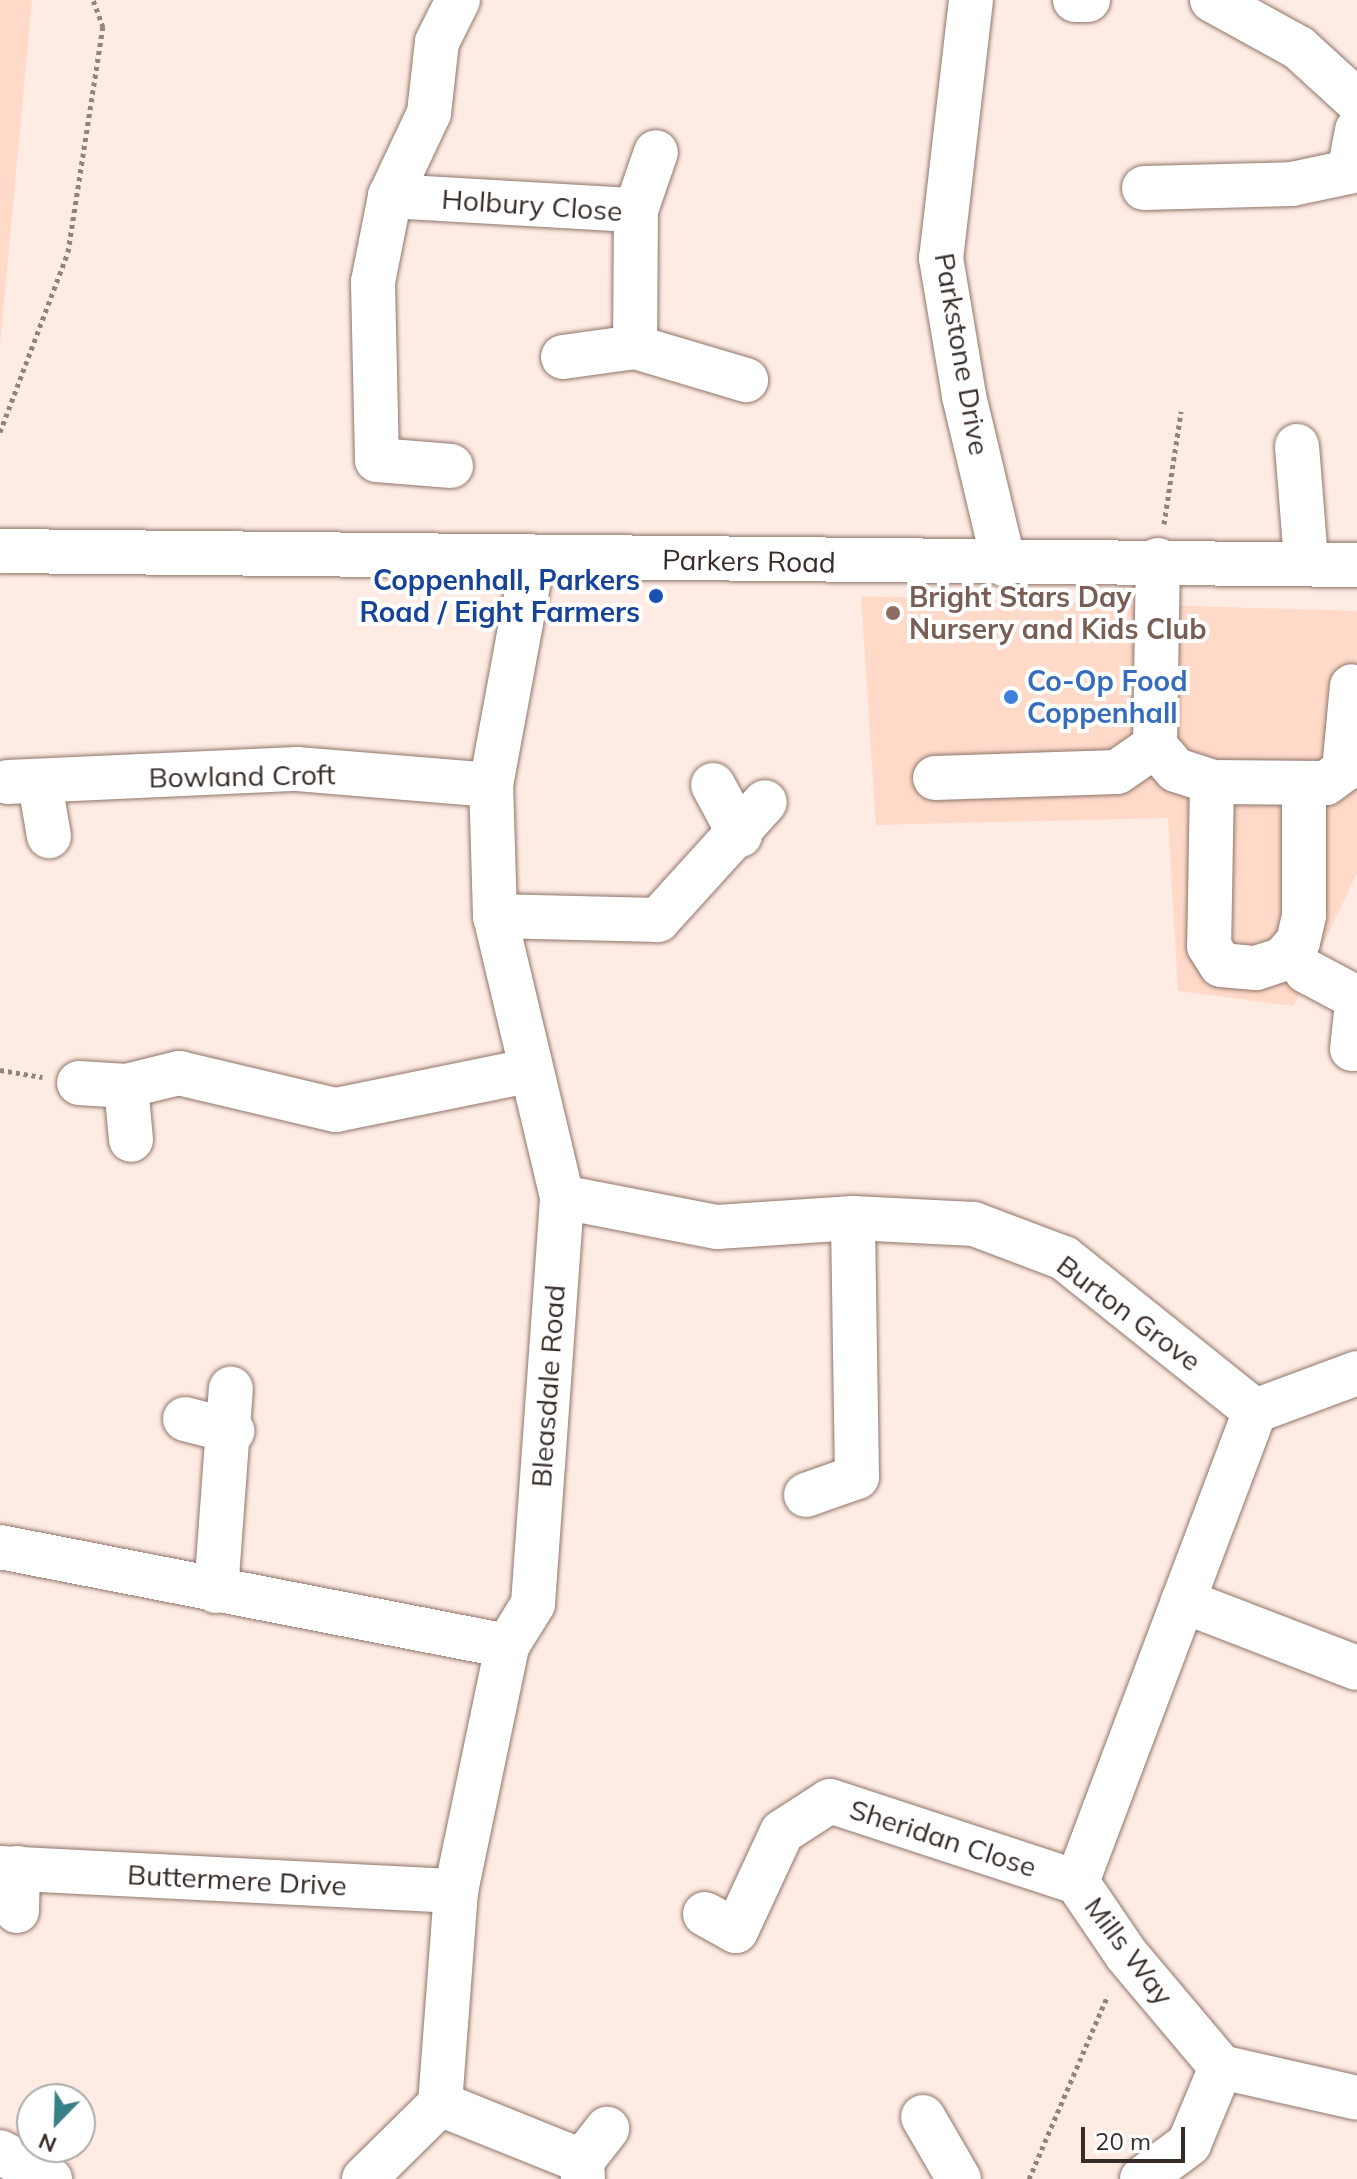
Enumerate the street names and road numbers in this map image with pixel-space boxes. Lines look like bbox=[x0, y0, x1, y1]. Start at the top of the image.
street label: Holbury Close bbox=[440, 182, 624, 228]
street label: Parkstone Drive bbox=[928, 250, 996, 458]
street label: Parkers Road bbox=[662, 543, 836, 579]
street label: Bowland Croft bbox=[148, 758, 336, 794]
street label: Burton Grove bbox=[1050, 1248, 1208, 1378]
street label: Bleasdale Road bbox=[524, 1284, 572, 1488]
street label: Sheridan Close bbox=[845, 1792, 1041, 1884]
street label: Buttermere Drive bbox=[126, 1857, 348, 1903]
street label: Mills Way bbox=[1078, 1890, 1180, 2012]

